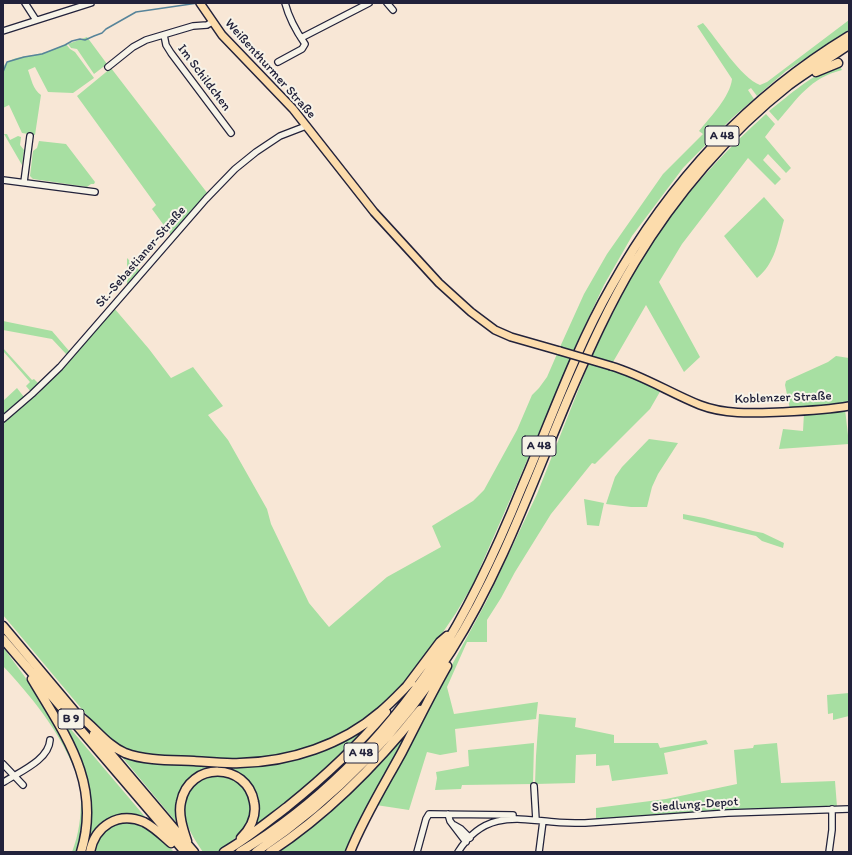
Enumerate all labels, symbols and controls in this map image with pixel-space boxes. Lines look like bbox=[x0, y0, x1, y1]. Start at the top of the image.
street label: Weißenthurmer Straße bbox=[221, 16, 319, 122]
street label: Im Schildchen bbox=[174, 42, 234, 114]
road number: A 48 bbox=[705, 126, 739, 146]
street label: St.-Sebastianer-Straße bbox=[93, 203, 189, 311]
street label: Koblenzer Straße bbox=[734, 389, 832, 407]
road number: A 48 bbox=[522, 436, 556, 456]
road number: B 9 bbox=[58, 709, 84, 729]
road number: A 48 bbox=[344, 743, 378, 763]
street label: Siedlung-Depot bbox=[651, 794, 739, 816]

